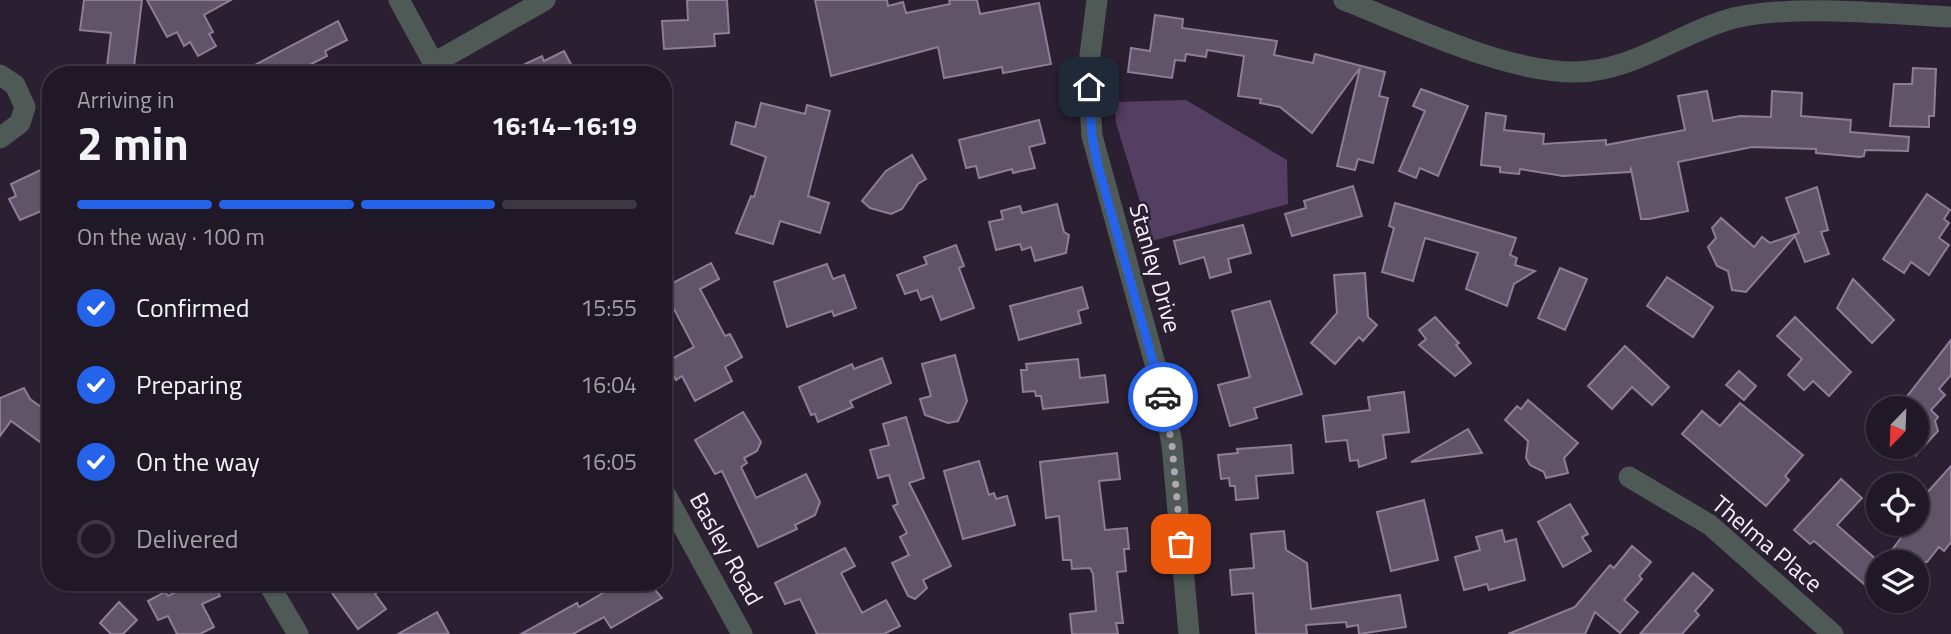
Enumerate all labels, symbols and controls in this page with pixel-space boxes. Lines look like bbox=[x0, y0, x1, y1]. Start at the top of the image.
pin bbox=[1059, 57, 1119, 117]
icon: home bbox=[1070, 68, 1108, 106]
text: Arriving in bbox=[77, 82, 174, 117]
text: 16:14–16:19 bbox=[491, 106, 637, 145]
text: 2 min bbox=[77, 108, 189, 178]
street label: Stanley Drive bbox=[1120, 199, 1192, 337]
text: On the way · 100 m bbox=[77, 219, 265, 254]
text: Confirmed bbox=[136, 288, 250, 327]
icon: check bbox=[77, 289, 115, 327]
text: 15:55 bbox=[580, 290, 637, 325]
courier bbox=[1128, 362, 1198, 432]
text: Preparing bbox=[136, 365, 242, 404]
icon: check bbox=[77, 366, 115, 404]
text: 16:04 bbox=[580, 367, 637, 402]
icon: car bbox=[1144, 378, 1182, 416]
north arrow bbox=[1866, 396, 1928, 458]
map controls bbox=[1866, 396, 1929, 613]
text: On the way bbox=[136, 442, 260, 481]
icon: check bbox=[77, 443, 115, 481]
text: 16:05 bbox=[580, 444, 637, 479]
button: locate bbox=[1866, 473, 1929, 536]
street label: Basley Road bbox=[681, 485, 773, 612]
street label: Thelma Place bbox=[1704, 486, 1831, 600]
pin bbox=[1151, 514, 1211, 574]
text: Delivered bbox=[136, 519, 239, 558]
icon: bag bbox=[1162, 525, 1200, 563]
button: layers bbox=[1866, 550, 1929, 613]

